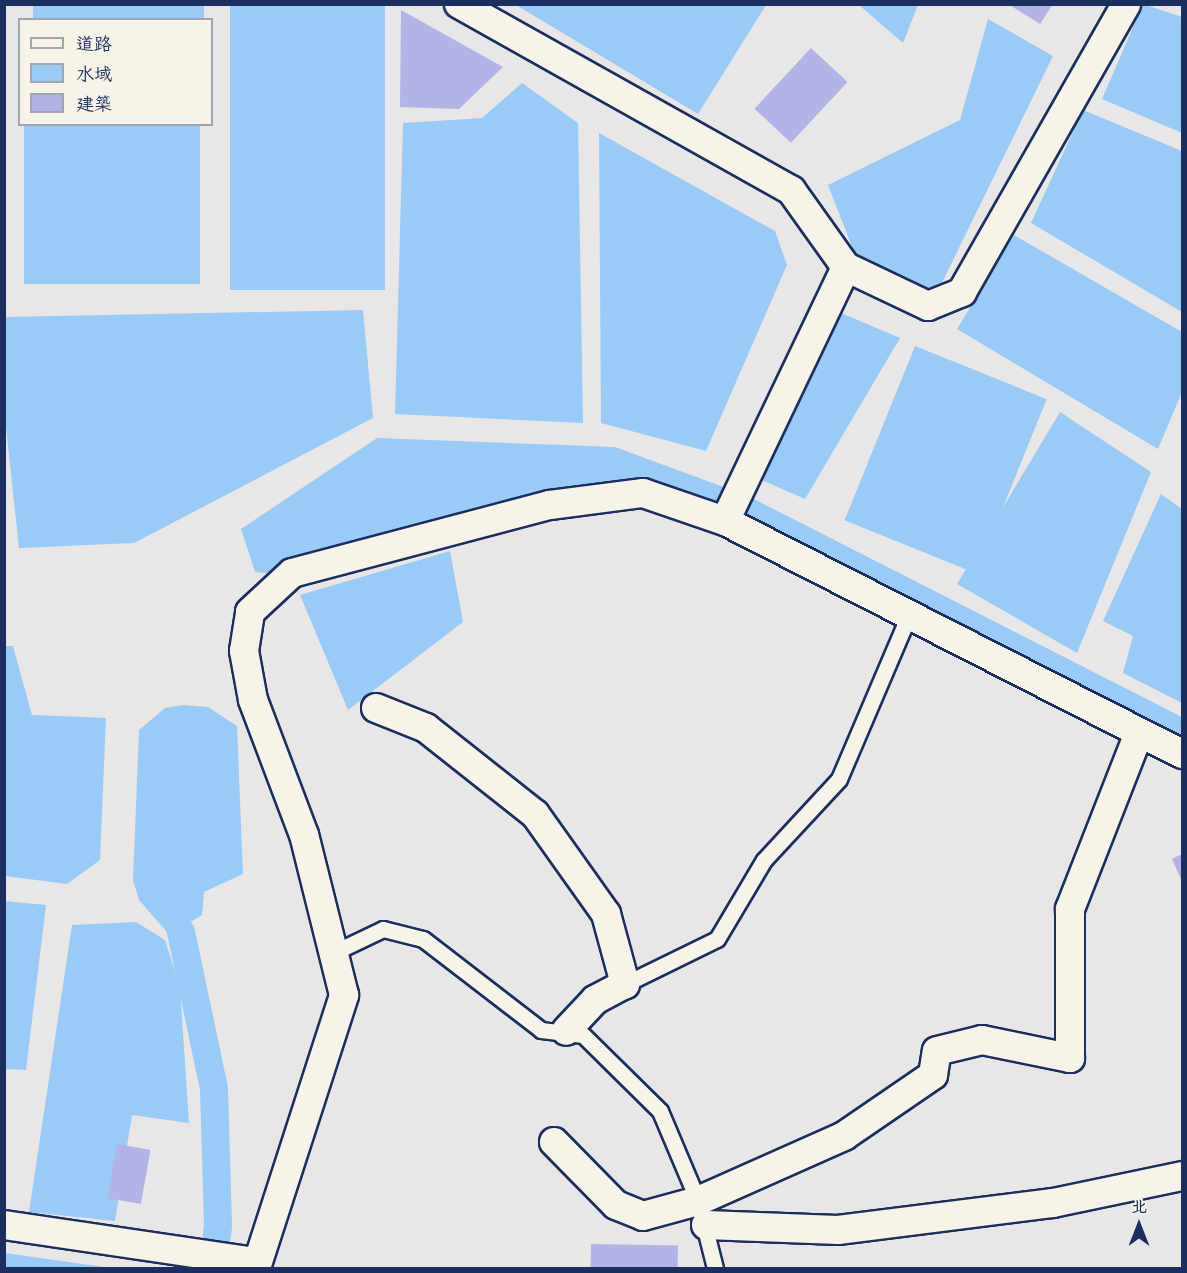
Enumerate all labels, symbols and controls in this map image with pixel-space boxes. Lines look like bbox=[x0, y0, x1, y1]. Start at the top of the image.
legend bbox=[18, 18, 213, 126]
text: 道路 bbox=[76, 34, 112, 55]
text: 水域 bbox=[76, 64, 112, 85]
text: 建築 bbox=[76, 94, 112, 115]
north arrow bbox=[1109, 1195, 1169, 1255]
text: 北 bbox=[1131, 1198, 1147, 1216]

